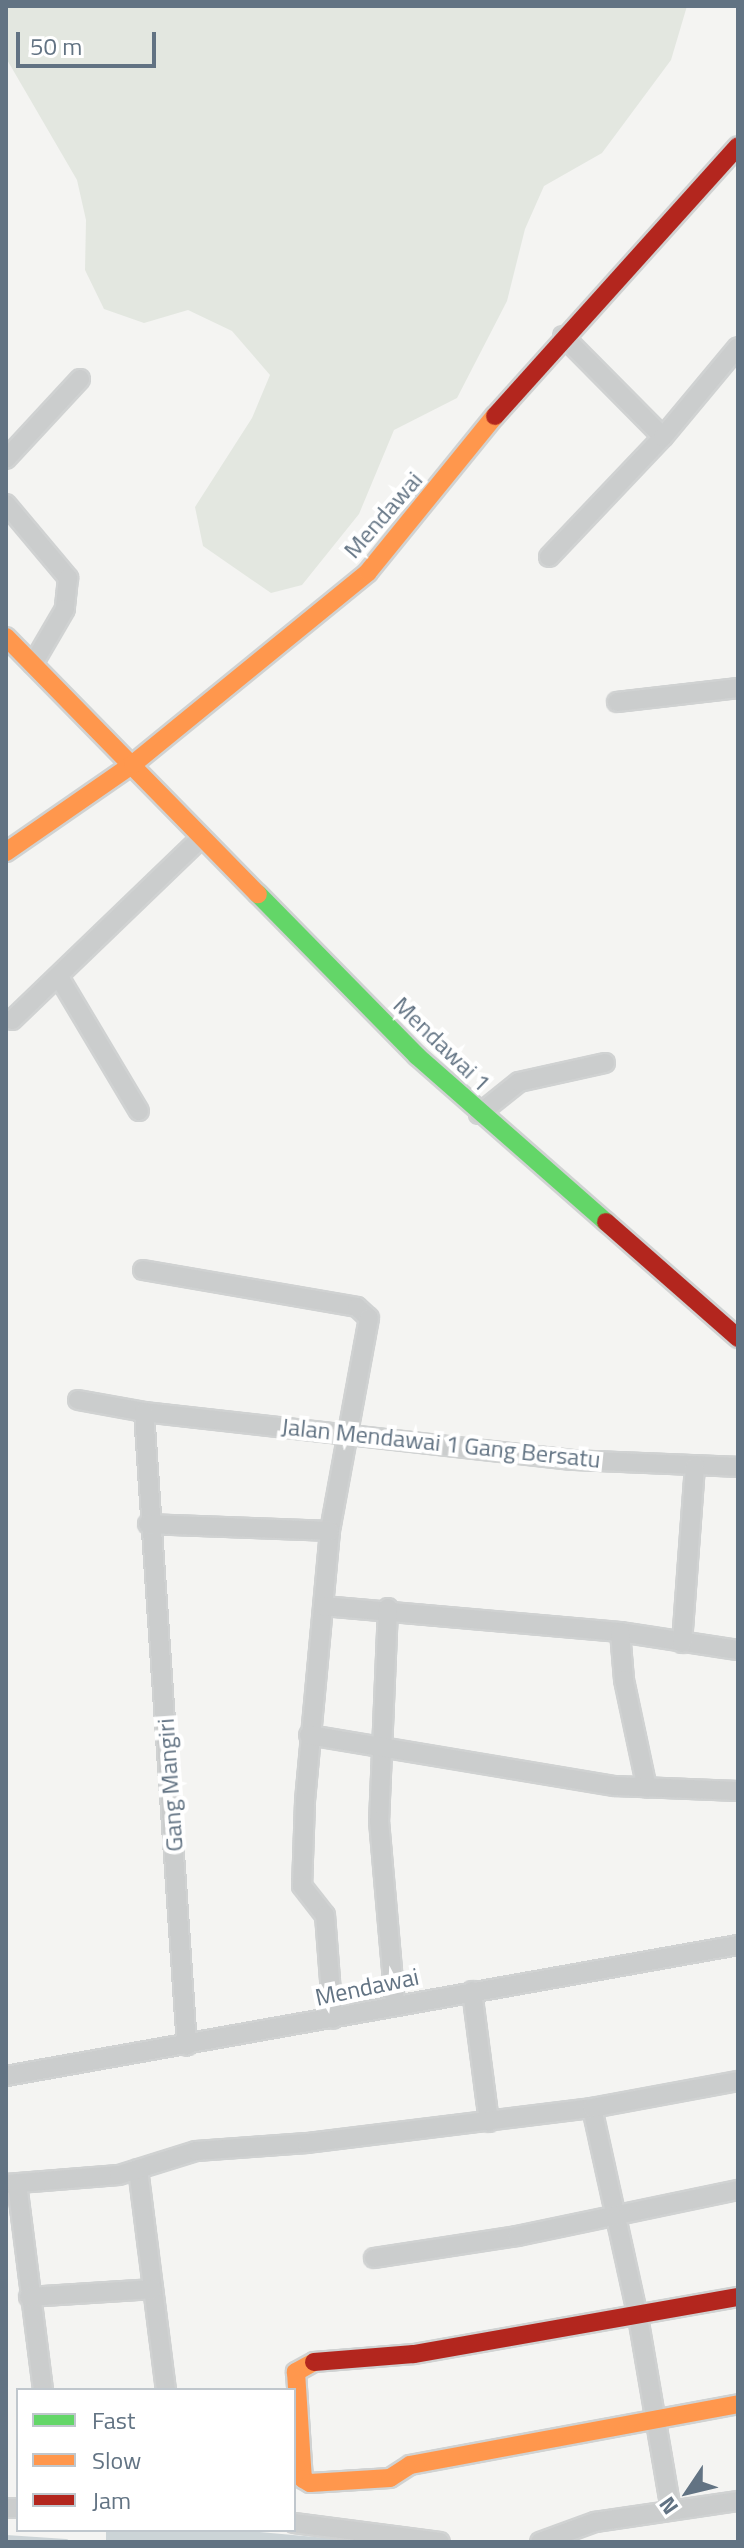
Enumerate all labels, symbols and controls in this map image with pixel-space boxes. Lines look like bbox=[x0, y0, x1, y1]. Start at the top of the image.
scale bar bbox=[20, 16, 160, 66]
text: 50 m bbox=[30, 28, 82, 64]
street label: Mendawai bbox=[338, 466, 428, 564]
street label: Mendawai 1 bbox=[387, 991, 497, 1097]
street label: Jalan Mendawai 1 Gang Bersatu bbox=[280, 1412, 602, 1474]
street label: Gang Mangiri bbox=[151, 1717, 189, 1853]
street label: Mendawai bbox=[313, 1962, 421, 2012]
legend bbox=[16, 2388, 296, 2532]
text: Fast bbox=[92, 2402, 135, 2438]
text: Slow bbox=[92, 2442, 141, 2478]
north arrow bbox=[648, 2452, 728, 2532]
text: Jam bbox=[92, 2482, 131, 2518]
text: N bbox=[650, 2490, 687, 2522]

